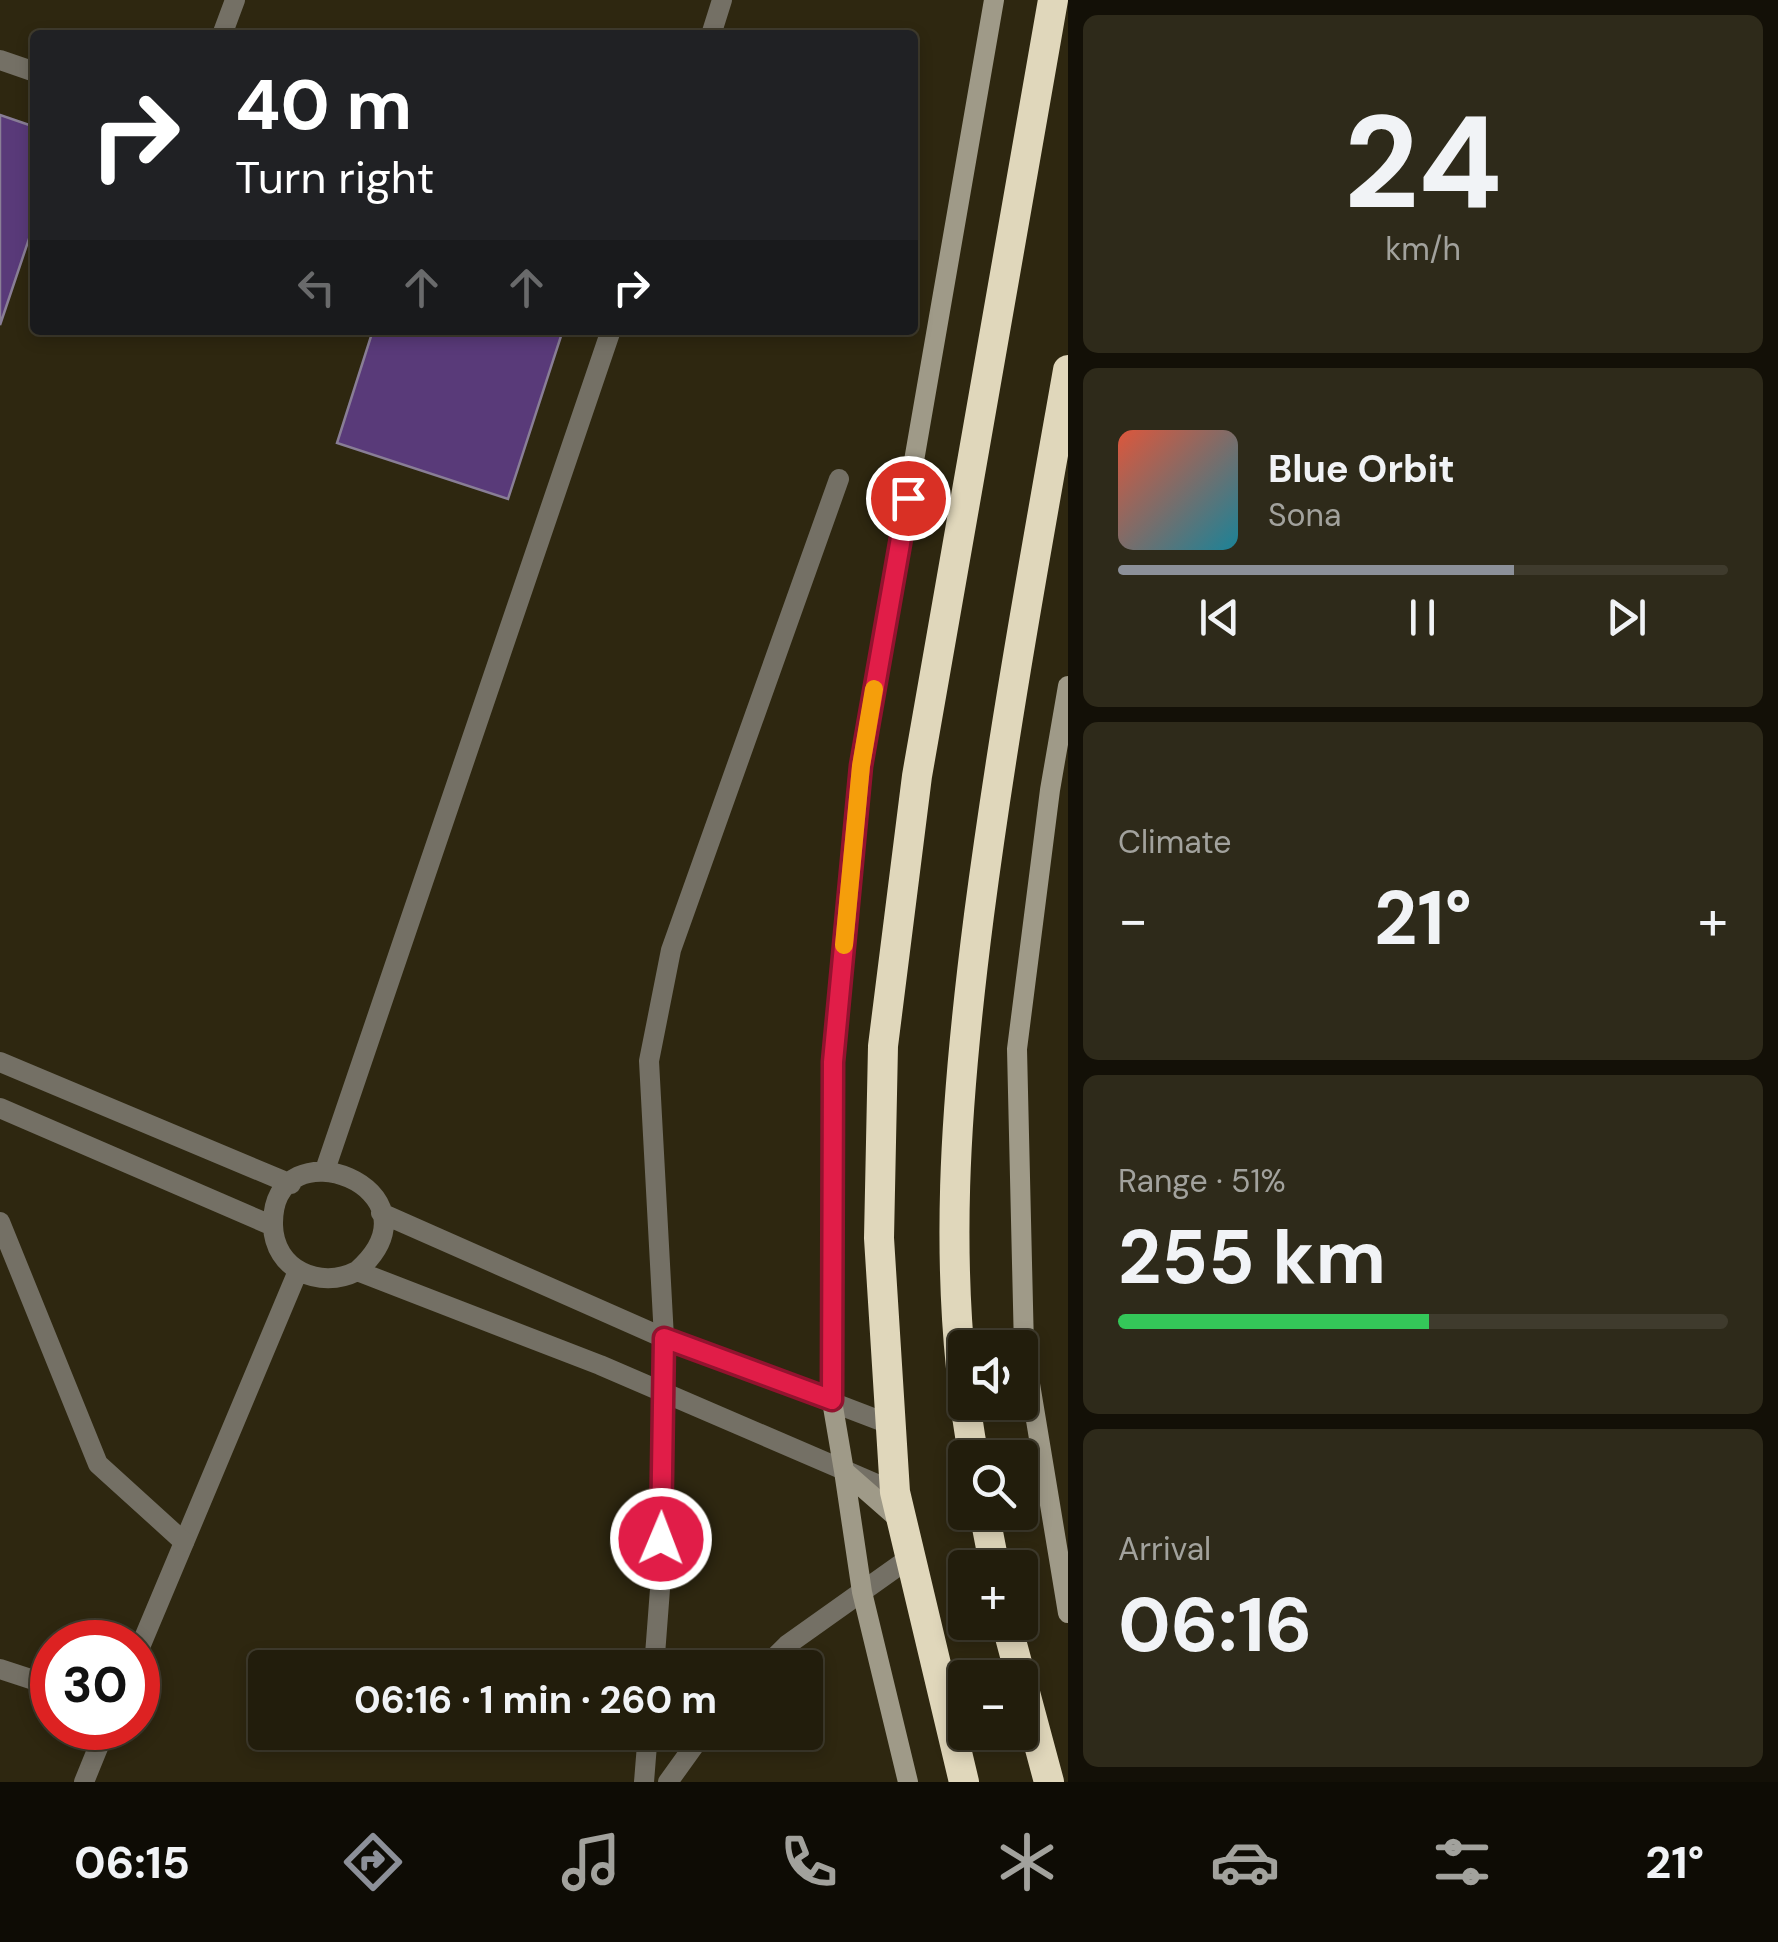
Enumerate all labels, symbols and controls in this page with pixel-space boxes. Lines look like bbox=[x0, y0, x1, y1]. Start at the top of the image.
text: 40 m bbox=[235, 60, 412, 151]
icon: right bbox=[70, 70, 200, 200]
text: 24 bbox=[1344, 78, 1502, 247]
text: Turn right bbox=[235, 148, 434, 207]
text: km/h bbox=[1385, 228, 1461, 270]
icon: left bbox=[289, 260, 344, 315]
icon: ahead bbox=[394, 260, 449, 315]
icon: ahead bbox=[499, 260, 554, 315]
icon: right bbox=[604, 260, 659, 315]
text: Blue Orbit bbox=[1268, 444, 1455, 494]
pin bbox=[866, 456, 951, 541]
icon: arrive bbox=[881, 471, 936, 526]
text: Sona bbox=[1268, 494, 1341, 536]
icon: previous bbox=[1192, 590, 1247, 645]
icon: pause bbox=[1395, 590, 1450, 645]
icon: next bbox=[1599, 590, 1654, 645]
text: Climate bbox=[1118, 821, 1232, 863]
text: 21° bbox=[1374, 870, 1472, 967]
text: − bbox=[1118, 884, 1148, 956]
text: + bbox=[1698, 884, 1728, 956]
text: Range · 51% bbox=[1118, 1160, 1286, 1202]
text: 255 km bbox=[1118, 1209, 1386, 1306]
map controls bbox=[948, 1330, 1038, 1750]
button: sound bbox=[948, 1330, 1038, 1420]
button: search bbox=[948, 1440, 1038, 1530]
position arrow bbox=[609, 1487, 713, 1591]
text: Arrival bbox=[1118, 1528, 1211, 1570]
button: + bbox=[948, 1550, 1038, 1640]
text: 06:16 bbox=[1118, 1577, 1312, 1674]
speed limit sign: 30 bbox=[30, 1620, 160, 1750]
button: − bbox=[948, 1660, 1038, 1750]
text: 06:16 · 1 min · 260 m bbox=[354, 1675, 717, 1725]
icon: directions bbox=[338, 1827, 408, 1897]
icon: music bbox=[556, 1827, 626, 1897]
icon: phone bbox=[774, 1827, 844, 1897]
icon: climate bbox=[992, 1827, 1062, 1897]
icon: car bbox=[1210, 1827, 1280, 1897]
icon: filters bbox=[1427, 1827, 1497, 1897]
text: 06:15 bbox=[74, 1833, 190, 1892]
text: 21° bbox=[1645, 1833, 1704, 1892]

